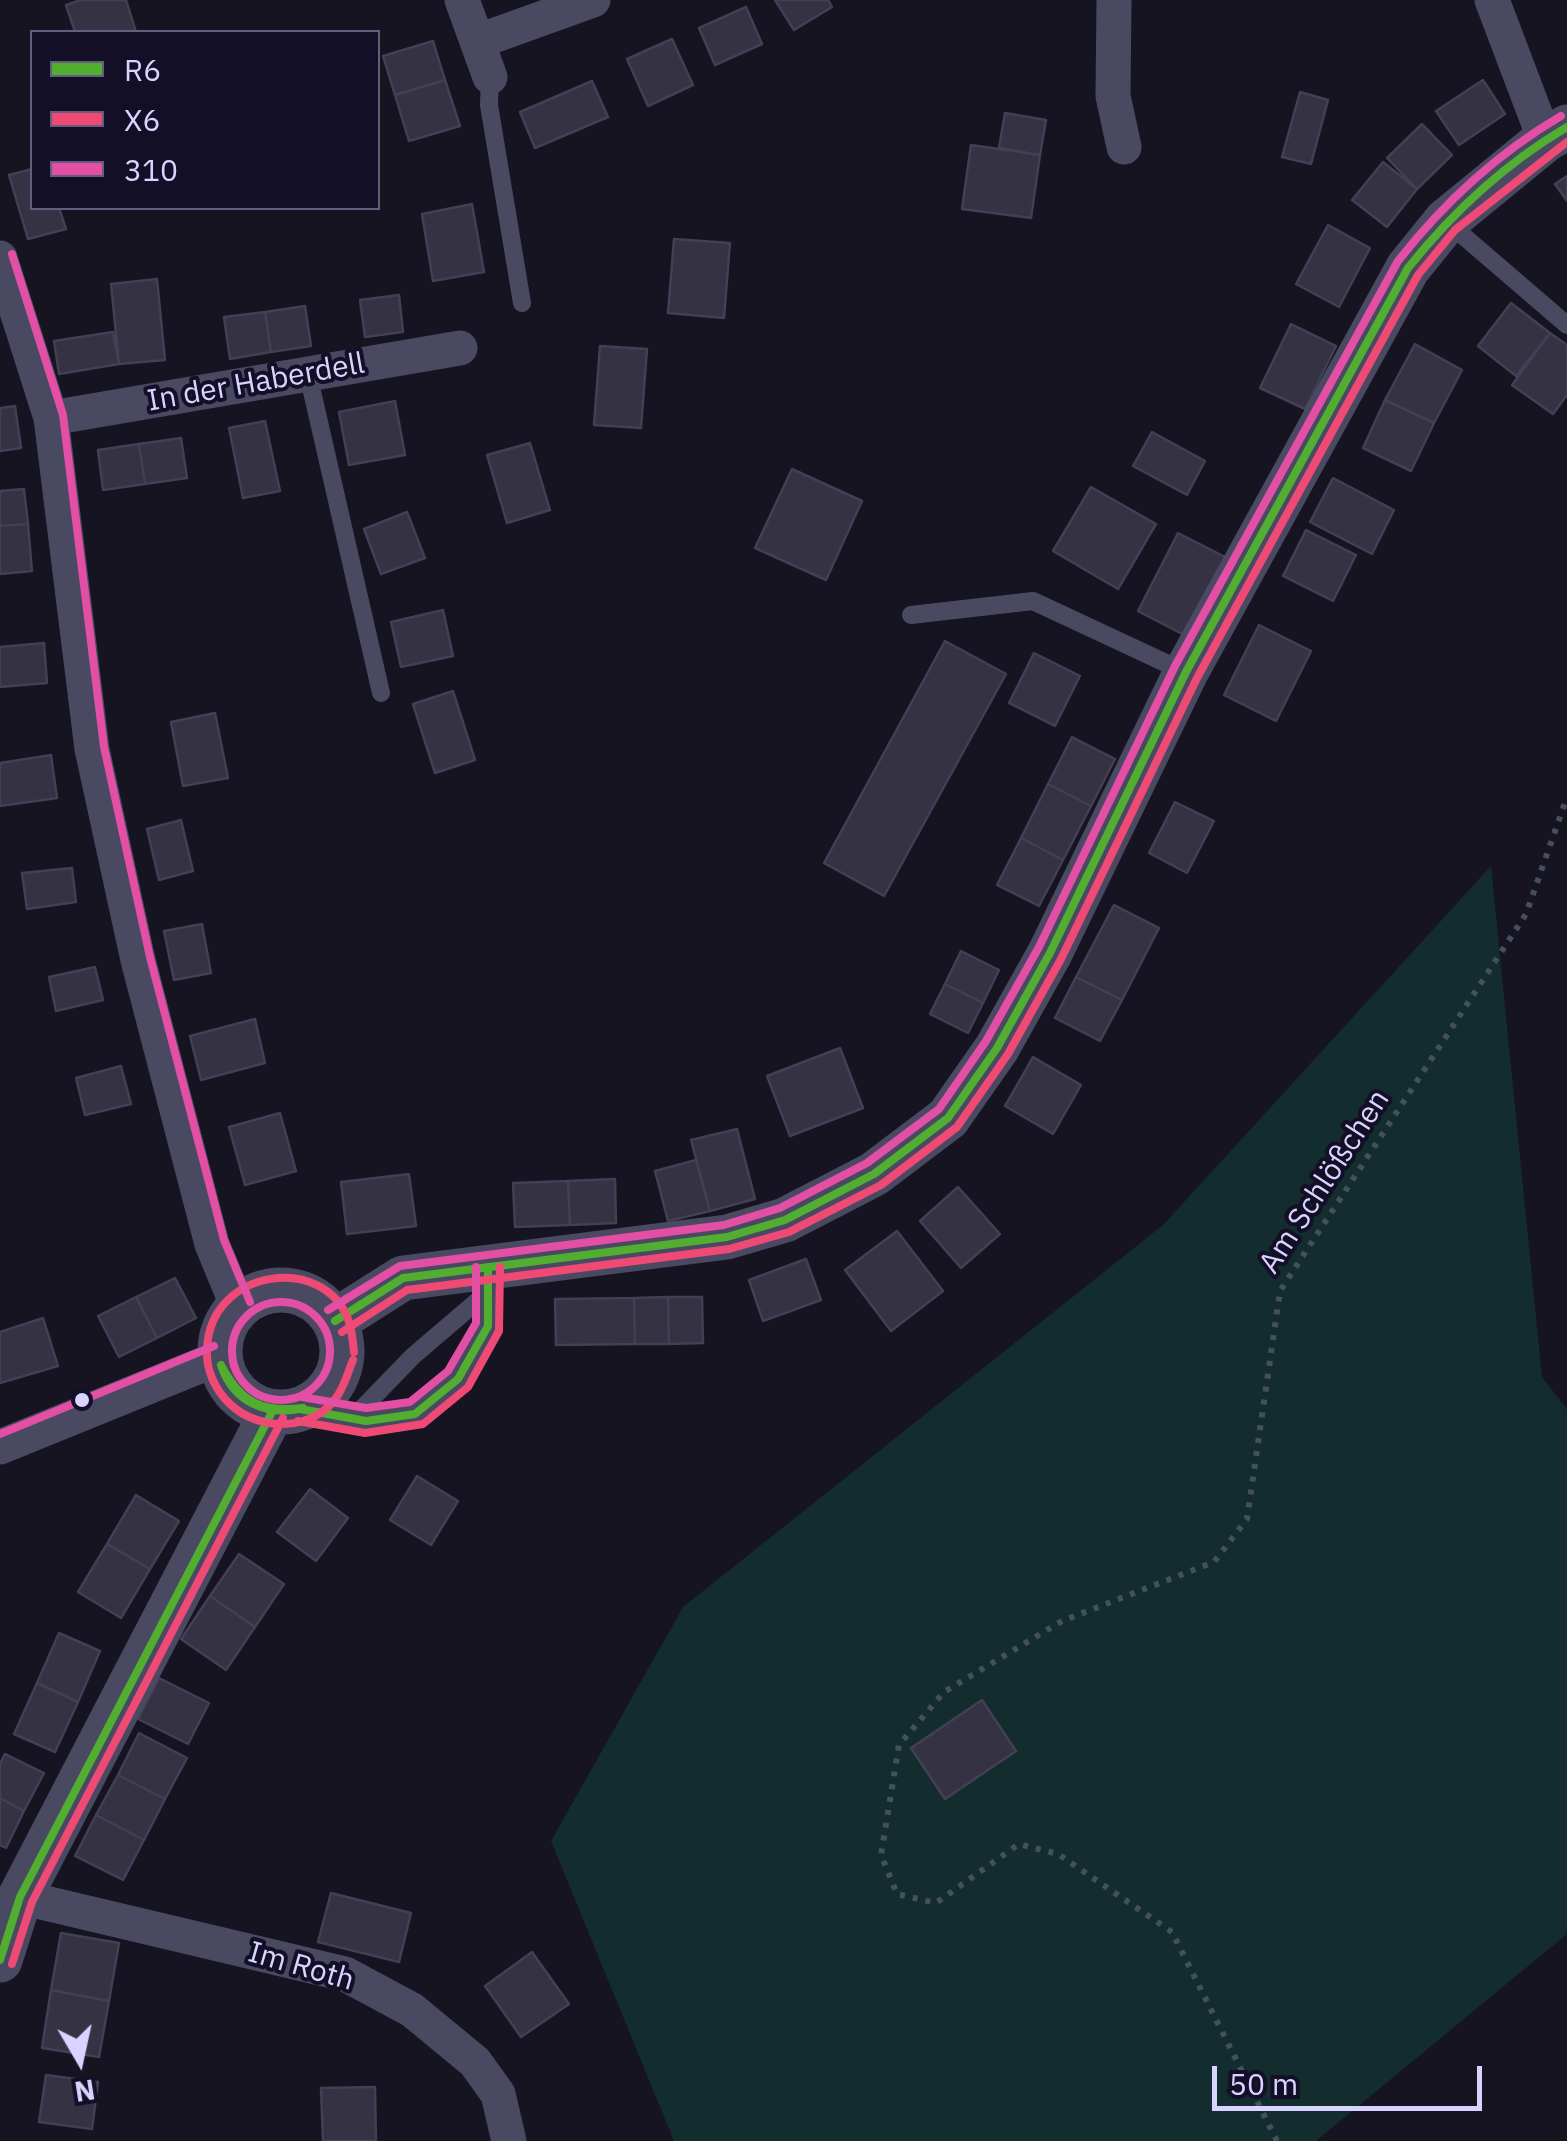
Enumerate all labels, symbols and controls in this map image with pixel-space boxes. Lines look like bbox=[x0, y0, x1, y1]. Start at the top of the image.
legend bbox=[30, 30, 380, 210]
text: R6 bbox=[124, 50, 161, 89]
text: X6 bbox=[124, 100, 160, 139]
text: 310 bbox=[124, 150, 178, 189]
street label: In der Haberdell bbox=[145, 346, 367, 420]
street label: Am Schlößchen bbox=[1252, 1083, 1398, 1281]
unlabelled marker bbox=[72, 1390, 92, 1410]
street label: Im Roth bbox=[244, 1935, 358, 1999]
north arrow bbox=[30, 2011, 130, 2111]
scale bar bbox=[1217, 2046, 1487, 2108]
text: 50 m bbox=[1229, 2064, 1298, 2103]
text: N bbox=[72, 2071, 98, 2111]

